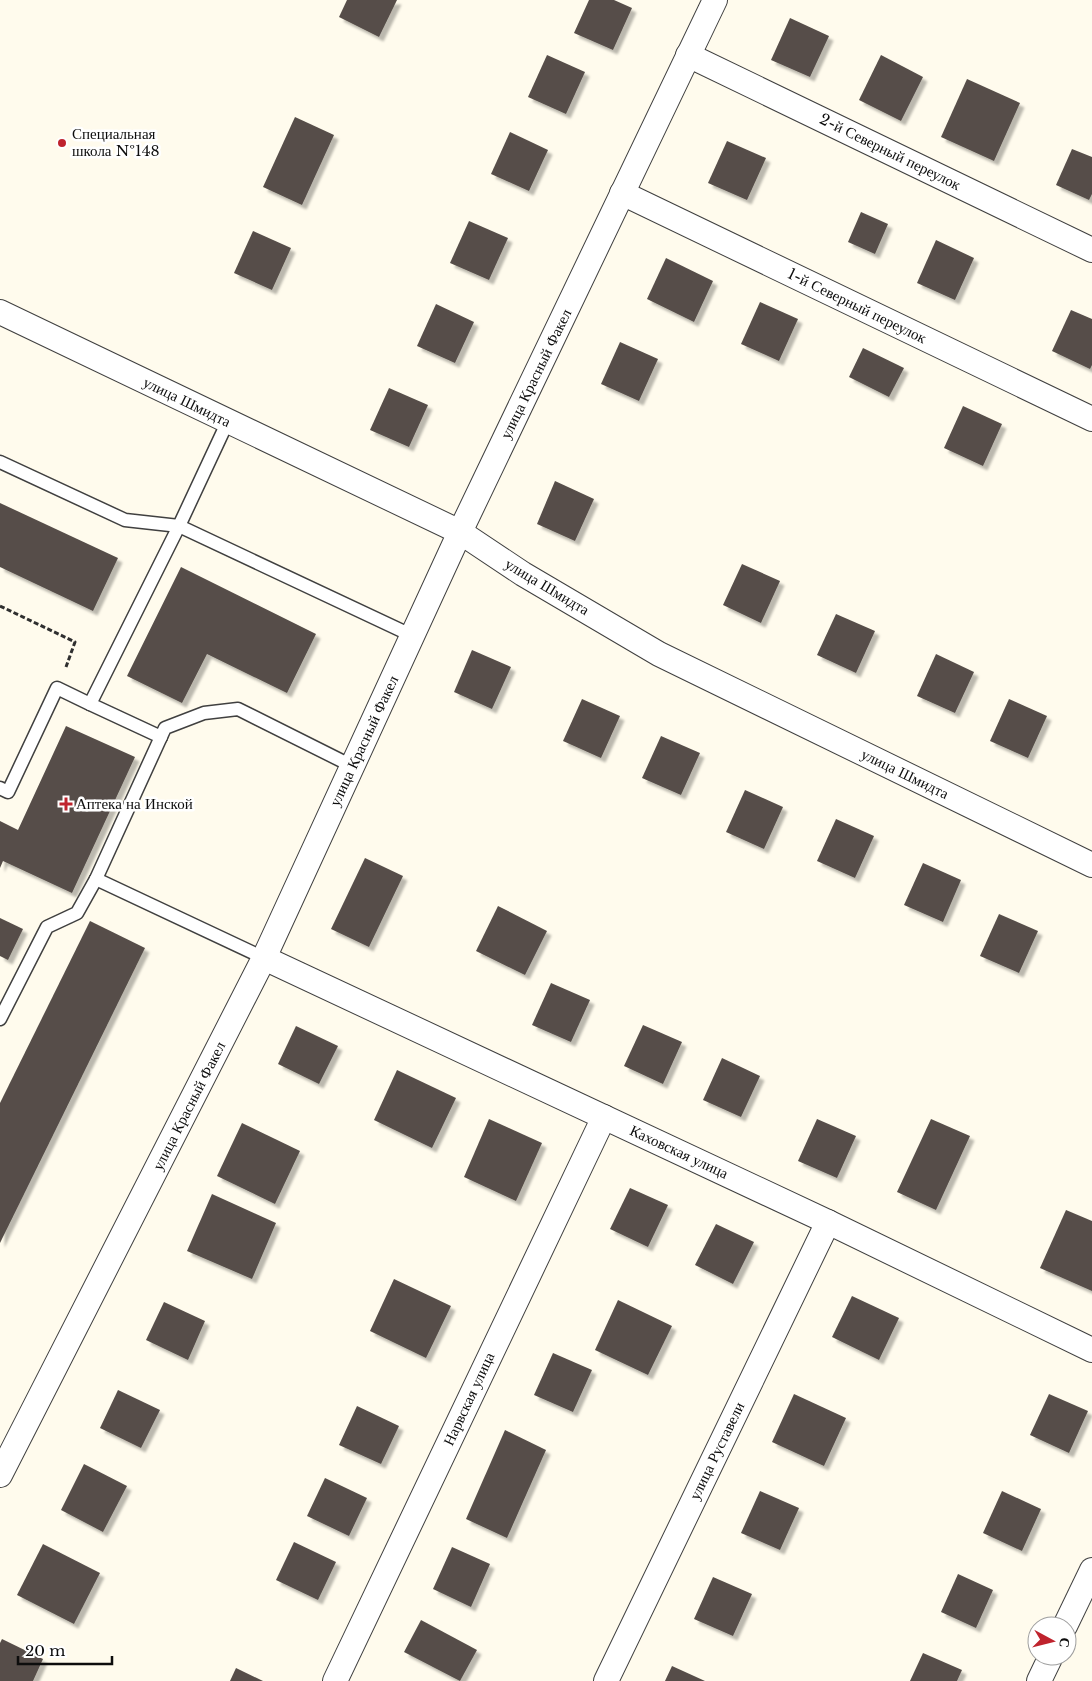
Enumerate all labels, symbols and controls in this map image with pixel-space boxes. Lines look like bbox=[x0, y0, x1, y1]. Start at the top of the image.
street label: 2-й Северный переулок bbox=[817, 109, 964, 194]
place label: Специальная школа №148 bbox=[72, 124, 160, 160]
marker: Специальная школа №148 bbox=[56, 137, 68, 149]
street label: 1-й Северный переулок bbox=[785, 264, 930, 348]
street label: улица Красный Факел bbox=[496, 305, 575, 442]
street label: улица Шмидта bbox=[140, 372, 234, 431]
street label: улица Шмидта bbox=[502, 554, 593, 619]
street label: улица Красный Факел bbox=[325, 672, 402, 809]
street label: улица Шмидта bbox=[858, 744, 952, 803]
place label: Аптека на Инской bbox=[76, 794, 193, 813]
marker: Аптека на Инской bbox=[60, 798, 72, 810]
street label: улица Красный Факел bbox=[148, 1038, 230, 1173]
street label: Каховская улица bbox=[627, 1120, 732, 1183]
street label: Нарвская улица bbox=[439, 1349, 499, 1448]
street label: улица Руставели bbox=[685, 1399, 748, 1503]
north arrow bbox=[1027, 1616, 1077, 1666]
scale bar bbox=[18, 1634, 111, 1666]
text: С bbox=[1055, 1636, 1074, 1649]
text: 20 m bbox=[25, 1641, 65, 1660]

